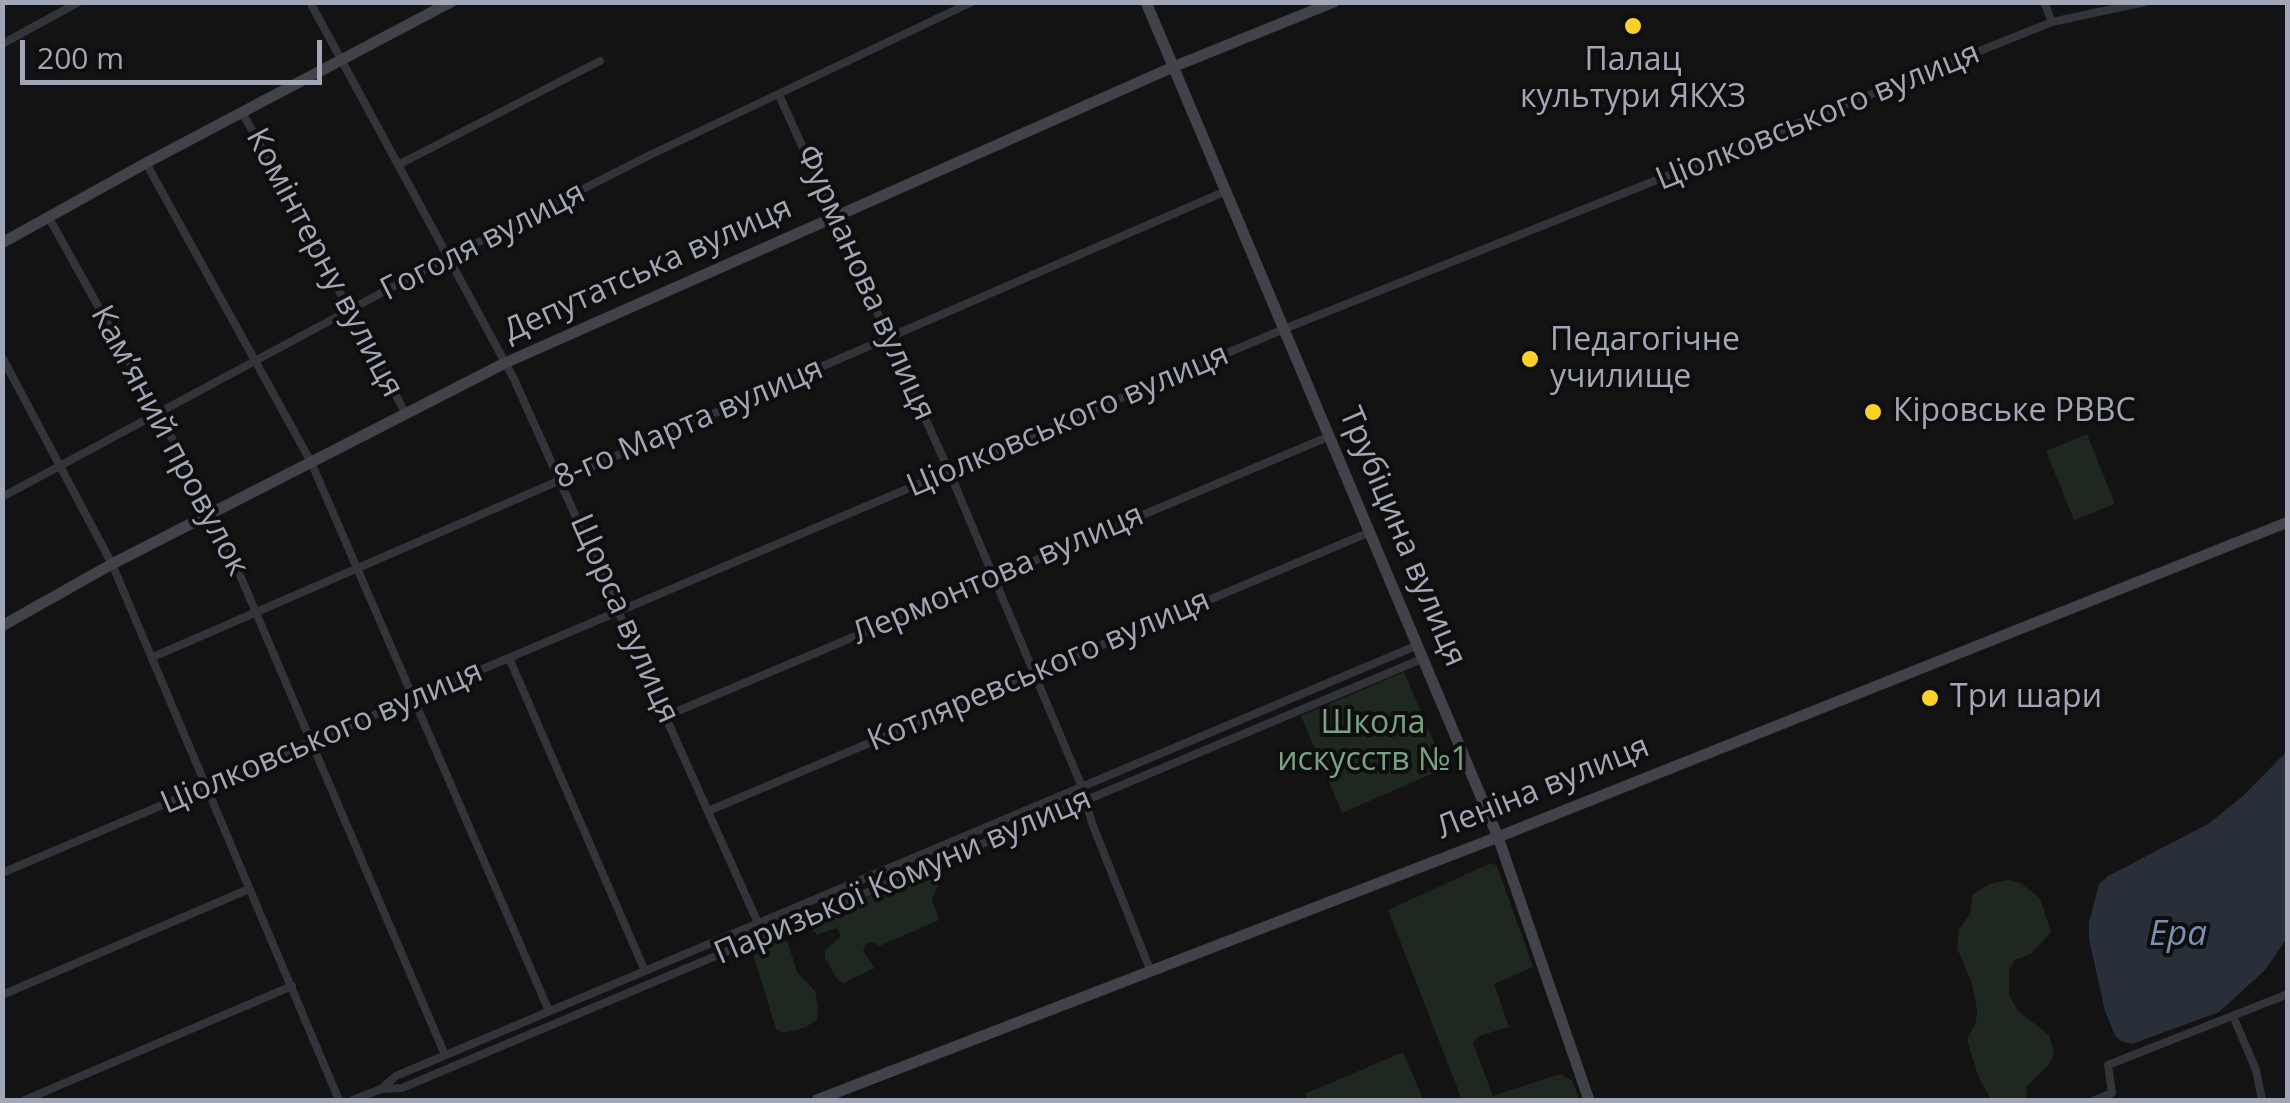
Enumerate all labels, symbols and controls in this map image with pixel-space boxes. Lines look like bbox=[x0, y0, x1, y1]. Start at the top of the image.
marker: Палац культури ЯКХЗ bbox=[1622, 15, 1644, 37]
scale bar bbox=[25, 20, 328, 82]
street label: Ціолковського вулиця bbox=[1651, 34, 1985, 200]
text: 200 m bbox=[37, 37, 124, 78]
place label: Палац культури ЯКХЗ bbox=[1520, 42, 1746, 117]
street label: Комінтерну вулиця bbox=[237, 122, 411, 404]
street label: Фурманова вулиця bbox=[787, 139, 943, 427]
street label: Гоголя вулиця bbox=[374, 174, 592, 310]
street label: Депутатська вулиця bbox=[498, 189, 798, 351]
street label: Кам’яний провулок bbox=[82, 299, 256, 583]
place label: Педагогічне училище bbox=[1550, 322, 1740, 397]
street label: Ціолковського вулиця bbox=[901, 336, 1235, 506]
marker: Педагогічне училище bbox=[1519, 348, 1541, 370]
street label: 8-го Марта вулиця bbox=[549, 350, 829, 498]
place label: Кіровське РВВС bbox=[1893, 393, 2136, 431]
marker: Кіровське РВВС bbox=[1862, 401, 1884, 423]
street label: Трубіцина вулиця bbox=[1330, 402, 1474, 672]
street label: Лермонтова вулиця bbox=[847, 496, 1149, 654]
street label: Щорса вулиця bbox=[561, 509, 687, 729]
street label: Котляревського вулиця bbox=[862, 581, 1216, 761]
street label: Ціолковського вулиця bbox=[155, 653, 489, 823]
place label: Три шари bbox=[1950, 679, 2102, 717]
marker: Три шари bbox=[1919, 687, 1941, 709]
park label: Школа искусств №1 bbox=[1277, 705, 1469, 780]
street label: Леніна вулиця bbox=[1431, 728, 1655, 848]
street label: Паризької Комуни вулиця bbox=[709, 780, 1097, 974]
water label: Ера bbox=[2149, 914, 2207, 956]

